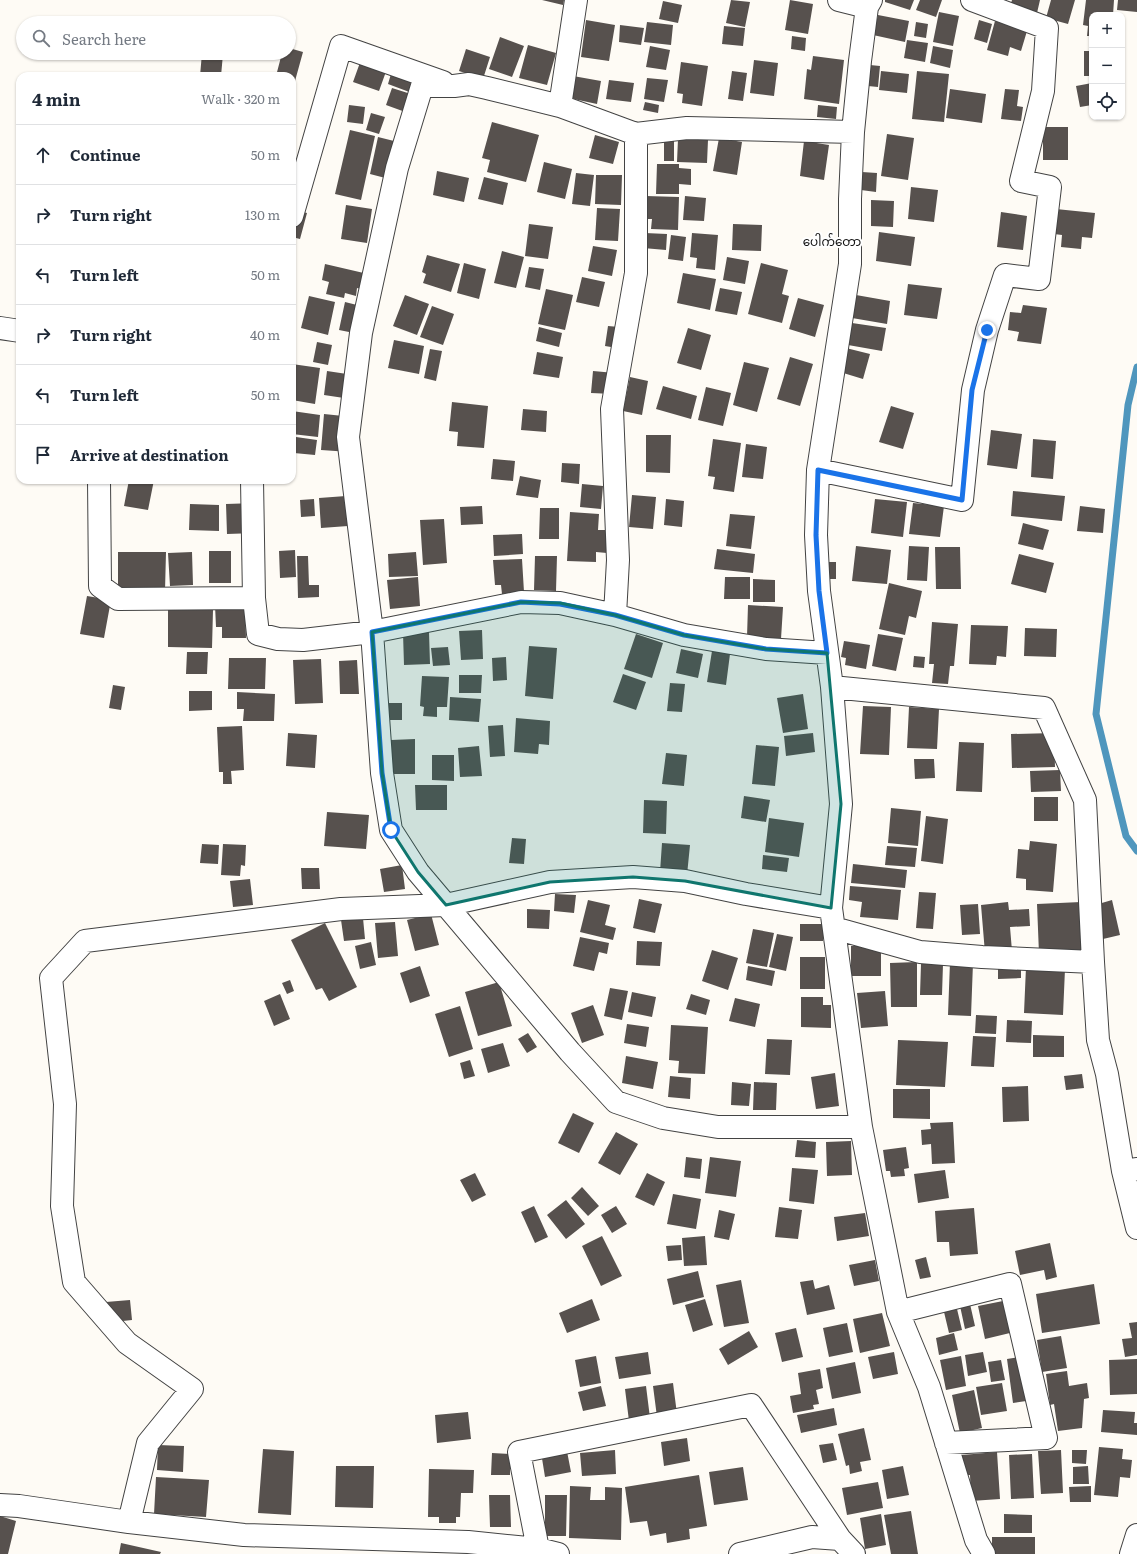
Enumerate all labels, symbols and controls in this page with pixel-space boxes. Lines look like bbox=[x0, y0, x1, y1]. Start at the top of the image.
map controls bbox=[1089, 12, 1125, 120]
button: + bbox=[1089, 12, 1125, 48]
search box bbox=[16, 16, 296, 60]
icon: search bbox=[30, 27, 52, 49]
text: Search here bbox=[62, 27, 146, 50]
button: − bbox=[1089, 48, 1125, 84]
button: locate bbox=[1089, 84, 1125, 120]
text: 4 min bbox=[32, 86, 81, 111]
text: Walk · 320 m bbox=[201, 89, 280, 108]
text: Continue bbox=[70, 143, 140, 166]
icon: ahead bbox=[32, 144, 54, 166]
text: 50 m bbox=[251, 145, 280, 164]
text: Turn right bbox=[70, 203, 152, 226]
icon: right bbox=[32, 204, 54, 226]
text: 130 m bbox=[245, 205, 280, 224]
district label: ပေါက်တော bbox=[803, 232, 861, 250]
text: Turn left bbox=[70, 263, 139, 286]
icon: left bbox=[32, 264, 54, 286]
text: 50 m bbox=[251, 265, 280, 284]
route end bbox=[978, 321, 996, 339]
text: Turn right bbox=[70, 323, 152, 346]
icon: right bbox=[32, 324, 54, 346]
text: 40 m bbox=[250, 325, 280, 344]
text: Turn left bbox=[70, 383, 139, 406]
icon: left bbox=[32, 384, 54, 406]
text: 50 m bbox=[251, 385, 280, 404]
text: Arrive at destination bbox=[70, 443, 229, 466]
icon: arrive bbox=[32, 444, 54, 466]
route start bbox=[382, 821, 400, 839]

